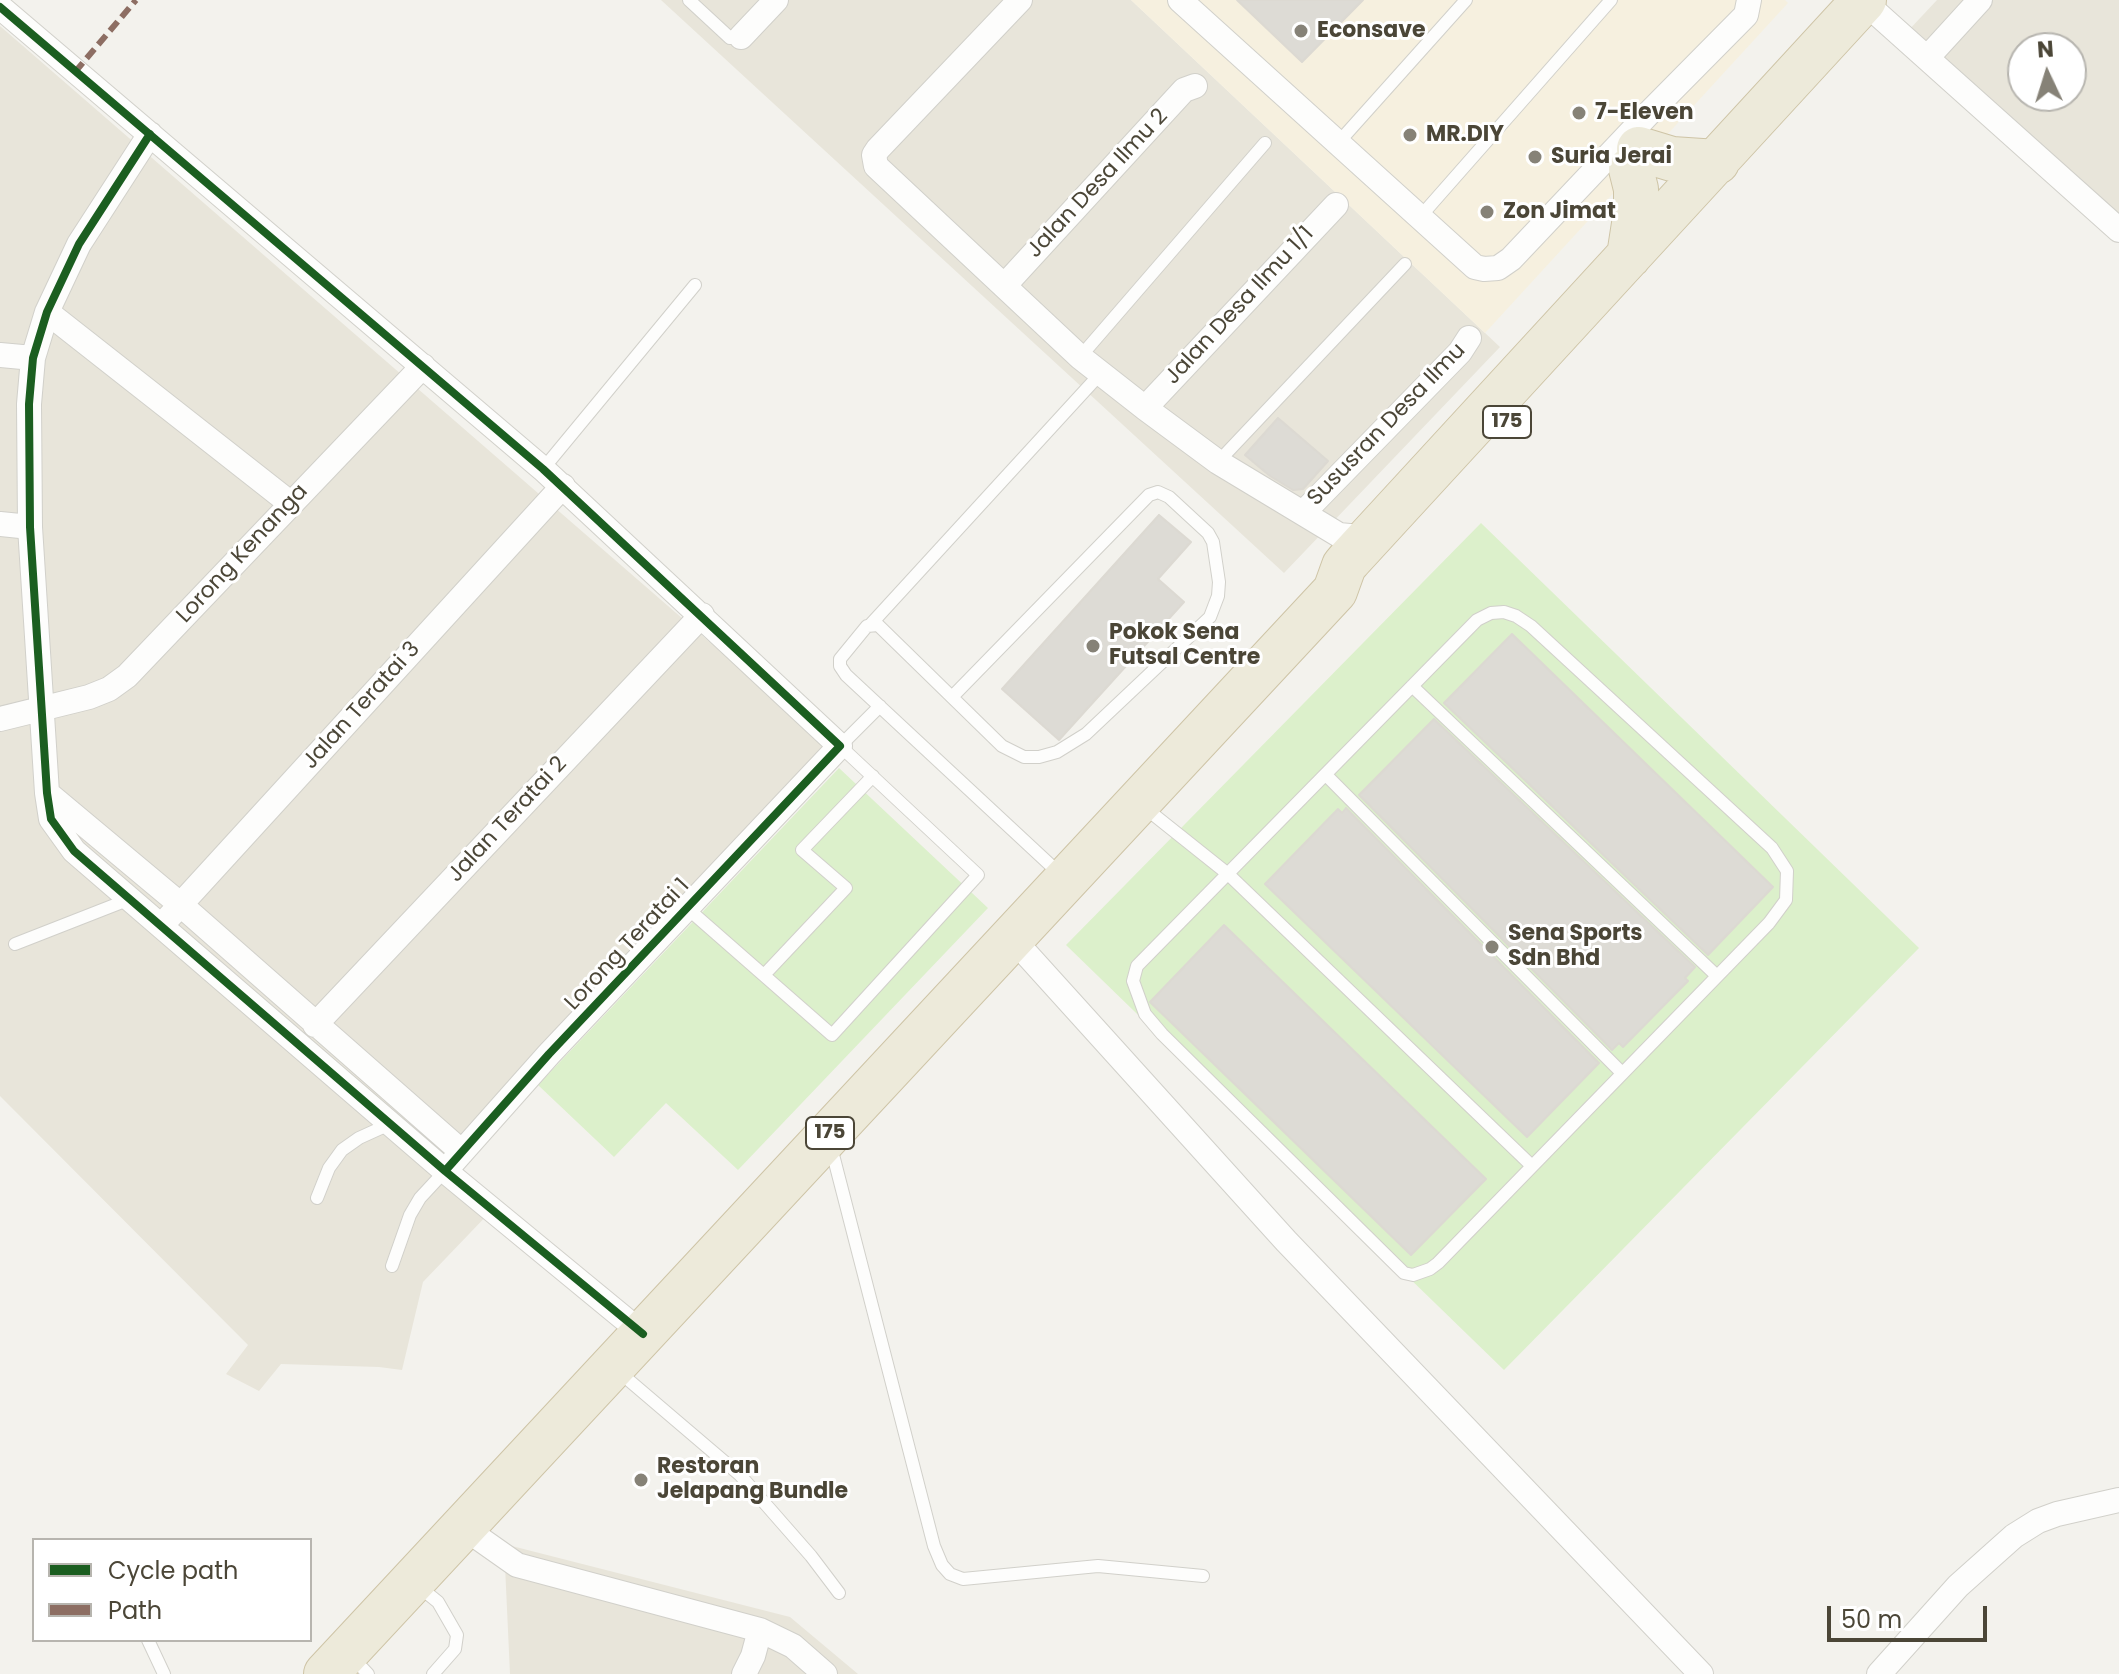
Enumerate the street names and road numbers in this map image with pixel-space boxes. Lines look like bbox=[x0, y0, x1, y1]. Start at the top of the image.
street label: Jalan Desa Ilmu 2 bbox=[1022, 104, 1174, 264]
street label: Jalan Desa Ilmu 1/1 bbox=[1160, 222, 1320, 390]
street label: Sususran Desa Ilmu bbox=[1302, 338, 1472, 512]
road number: 175 bbox=[1483, 406, 1531, 438]
street label: Lorong Kenanga bbox=[172, 479, 314, 629]
street label: Jalan Teratai 3 bbox=[298, 637, 426, 775]
street label: Jalan Teratai 2 bbox=[443, 752, 573, 888]
street label: Lorong Teratai 1 bbox=[560, 874, 696, 1016]
road number: 175 bbox=[806, 1117, 854, 1149]

